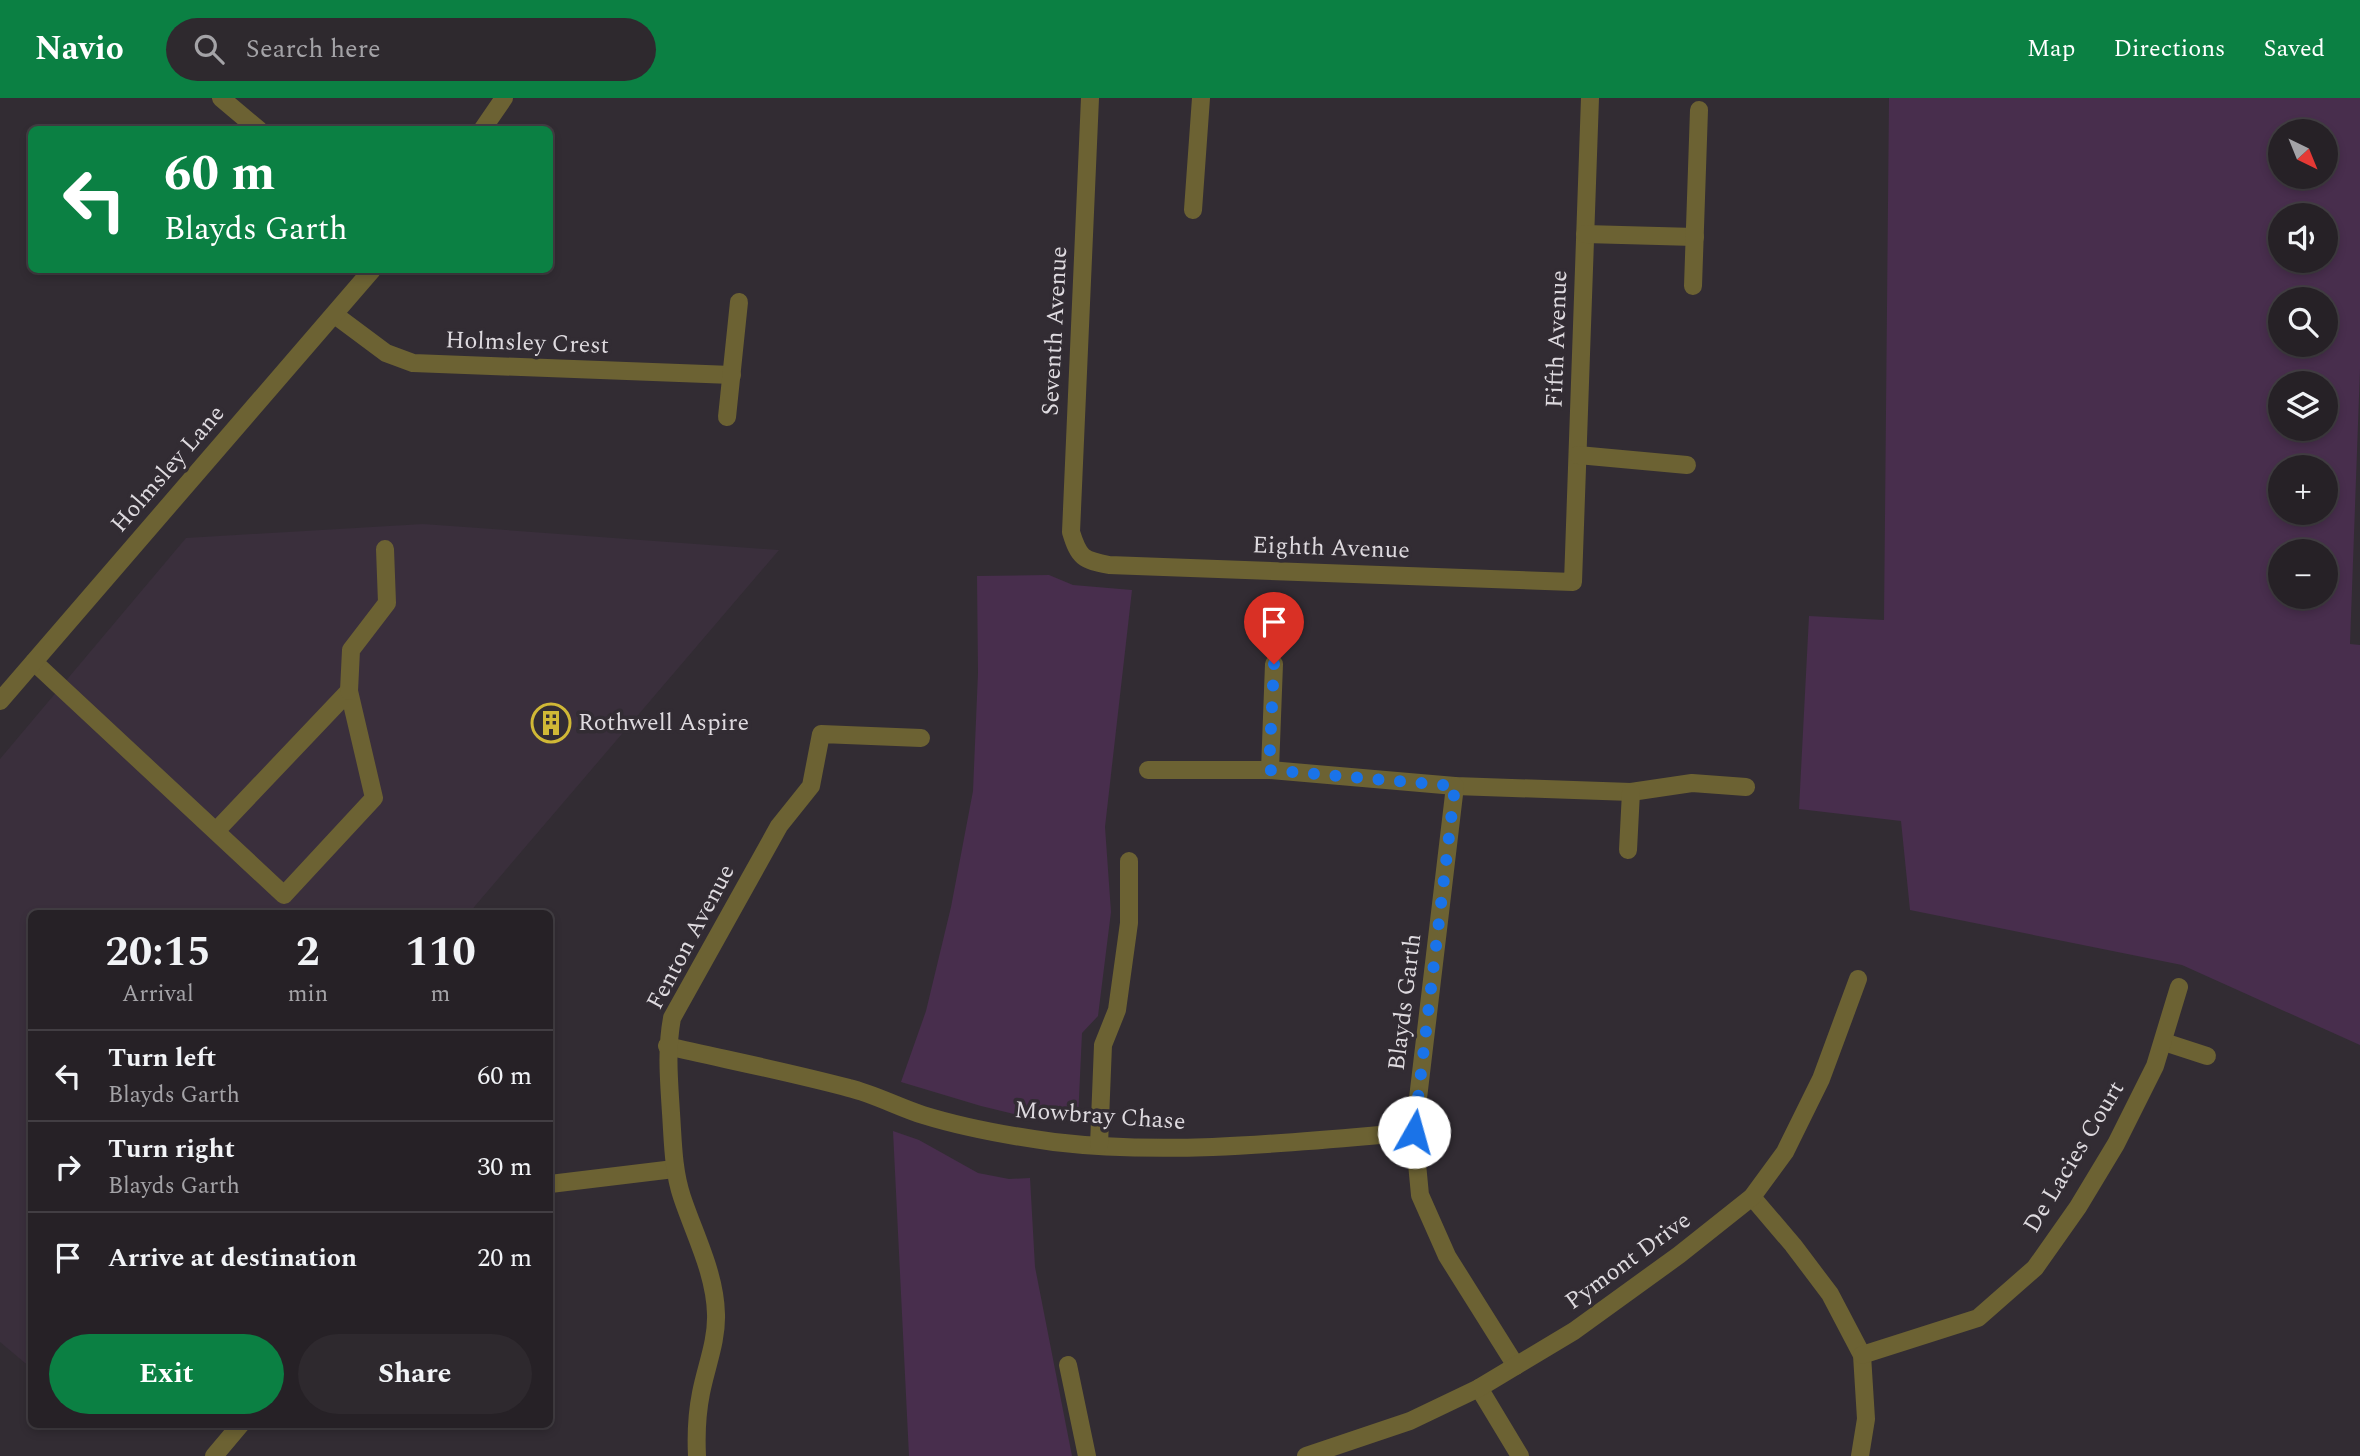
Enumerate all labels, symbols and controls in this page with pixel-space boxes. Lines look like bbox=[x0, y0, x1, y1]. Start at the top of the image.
search box bbox=[166, 18, 656, 81]
text: Navio bbox=[35, 24, 124, 74]
text: Search here bbox=[246, 29, 381, 69]
icon: search bbox=[190, 30, 228, 68]
text: Map bbox=[2027, 31, 2075, 67]
text: Directions bbox=[2113, 31, 2225, 67]
text: Saved bbox=[2263, 31, 2325, 67]
north arrow bbox=[2268, 119, 2338, 189]
map controls bbox=[2268, 119, 2338, 609]
text: 60 m bbox=[164, 137, 275, 212]
icon: left bbox=[49, 154, 140, 245]
button: sound bbox=[2268, 203, 2338, 273]
text: Blayds Garth bbox=[164, 205, 348, 254]
street label: Seventh Avenue bbox=[1033, 245, 1077, 417]
street label: Fifth Avenue bbox=[1537, 269, 1577, 409]
button: search bbox=[2268, 287, 2338, 357]
street label: Holmsley Crest bbox=[444, 322, 610, 364]
button: layers bbox=[2268, 371, 2338, 441]
street label: Holmsley Lane bbox=[102, 397, 234, 541]
button: + bbox=[2268, 455, 2338, 525]
street label: Eighth Avenue bbox=[1252, 527, 1410, 569]
button: − bbox=[2268, 539, 2338, 609]
pin bbox=[1244, 592, 1304, 664]
icon: arrive bbox=[1255, 603, 1293, 641]
building icon: Rothwell Aspire bbox=[530, 702, 572, 744]
place label: Rothwell Aspire bbox=[578, 705, 749, 741]
street label: Fenton Avenue bbox=[637, 858, 745, 1016]
text: 20:15 bbox=[105, 921, 211, 984]
text: 2 bbox=[296, 921, 320, 984]
text: 110 bbox=[405, 921, 476, 984]
street label: Blayds Garth bbox=[1379, 931, 1431, 1073]
text: Arrival bbox=[122, 977, 194, 1012]
text: min bbox=[288, 977, 328, 1012]
text: m bbox=[431, 977, 450, 1012]
text: Turn left bbox=[108, 1038, 216, 1078]
text: 60 m bbox=[477, 1056, 532, 1096]
icon: left bbox=[49, 1057, 87, 1095]
street label: De Lacies Court bbox=[2014, 1074, 2134, 1240]
text: Blayds Garth bbox=[108, 1078, 240, 1113]
street label: Mowbray Chase bbox=[1013, 1092, 1187, 1140]
position arrow bbox=[1377, 1095, 1451, 1169]
text: Turn right bbox=[108, 1129, 235, 1169]
text: 30 m bbox=[477, 1147, 532, 1187]
icon: right bbox=[49, 1148, 87, 1186]
text: Blayds Garth bbox=[108, 1169, 240, 1204]
street label: Pymont Drive bbox=[1557, 1203, 1699, 1319]
text: Arrive at destination bbox=[108, 1238, 357, 1278]
text: 20 m bbox=[477, 1238, 532, 1278]
icon: arrive bbox=[49, 1239, 87, 1277]
button: Exit bbox=[49, 1334, 284, 1414]
button: Share bbox=[298, 1334, 532, 1414]

